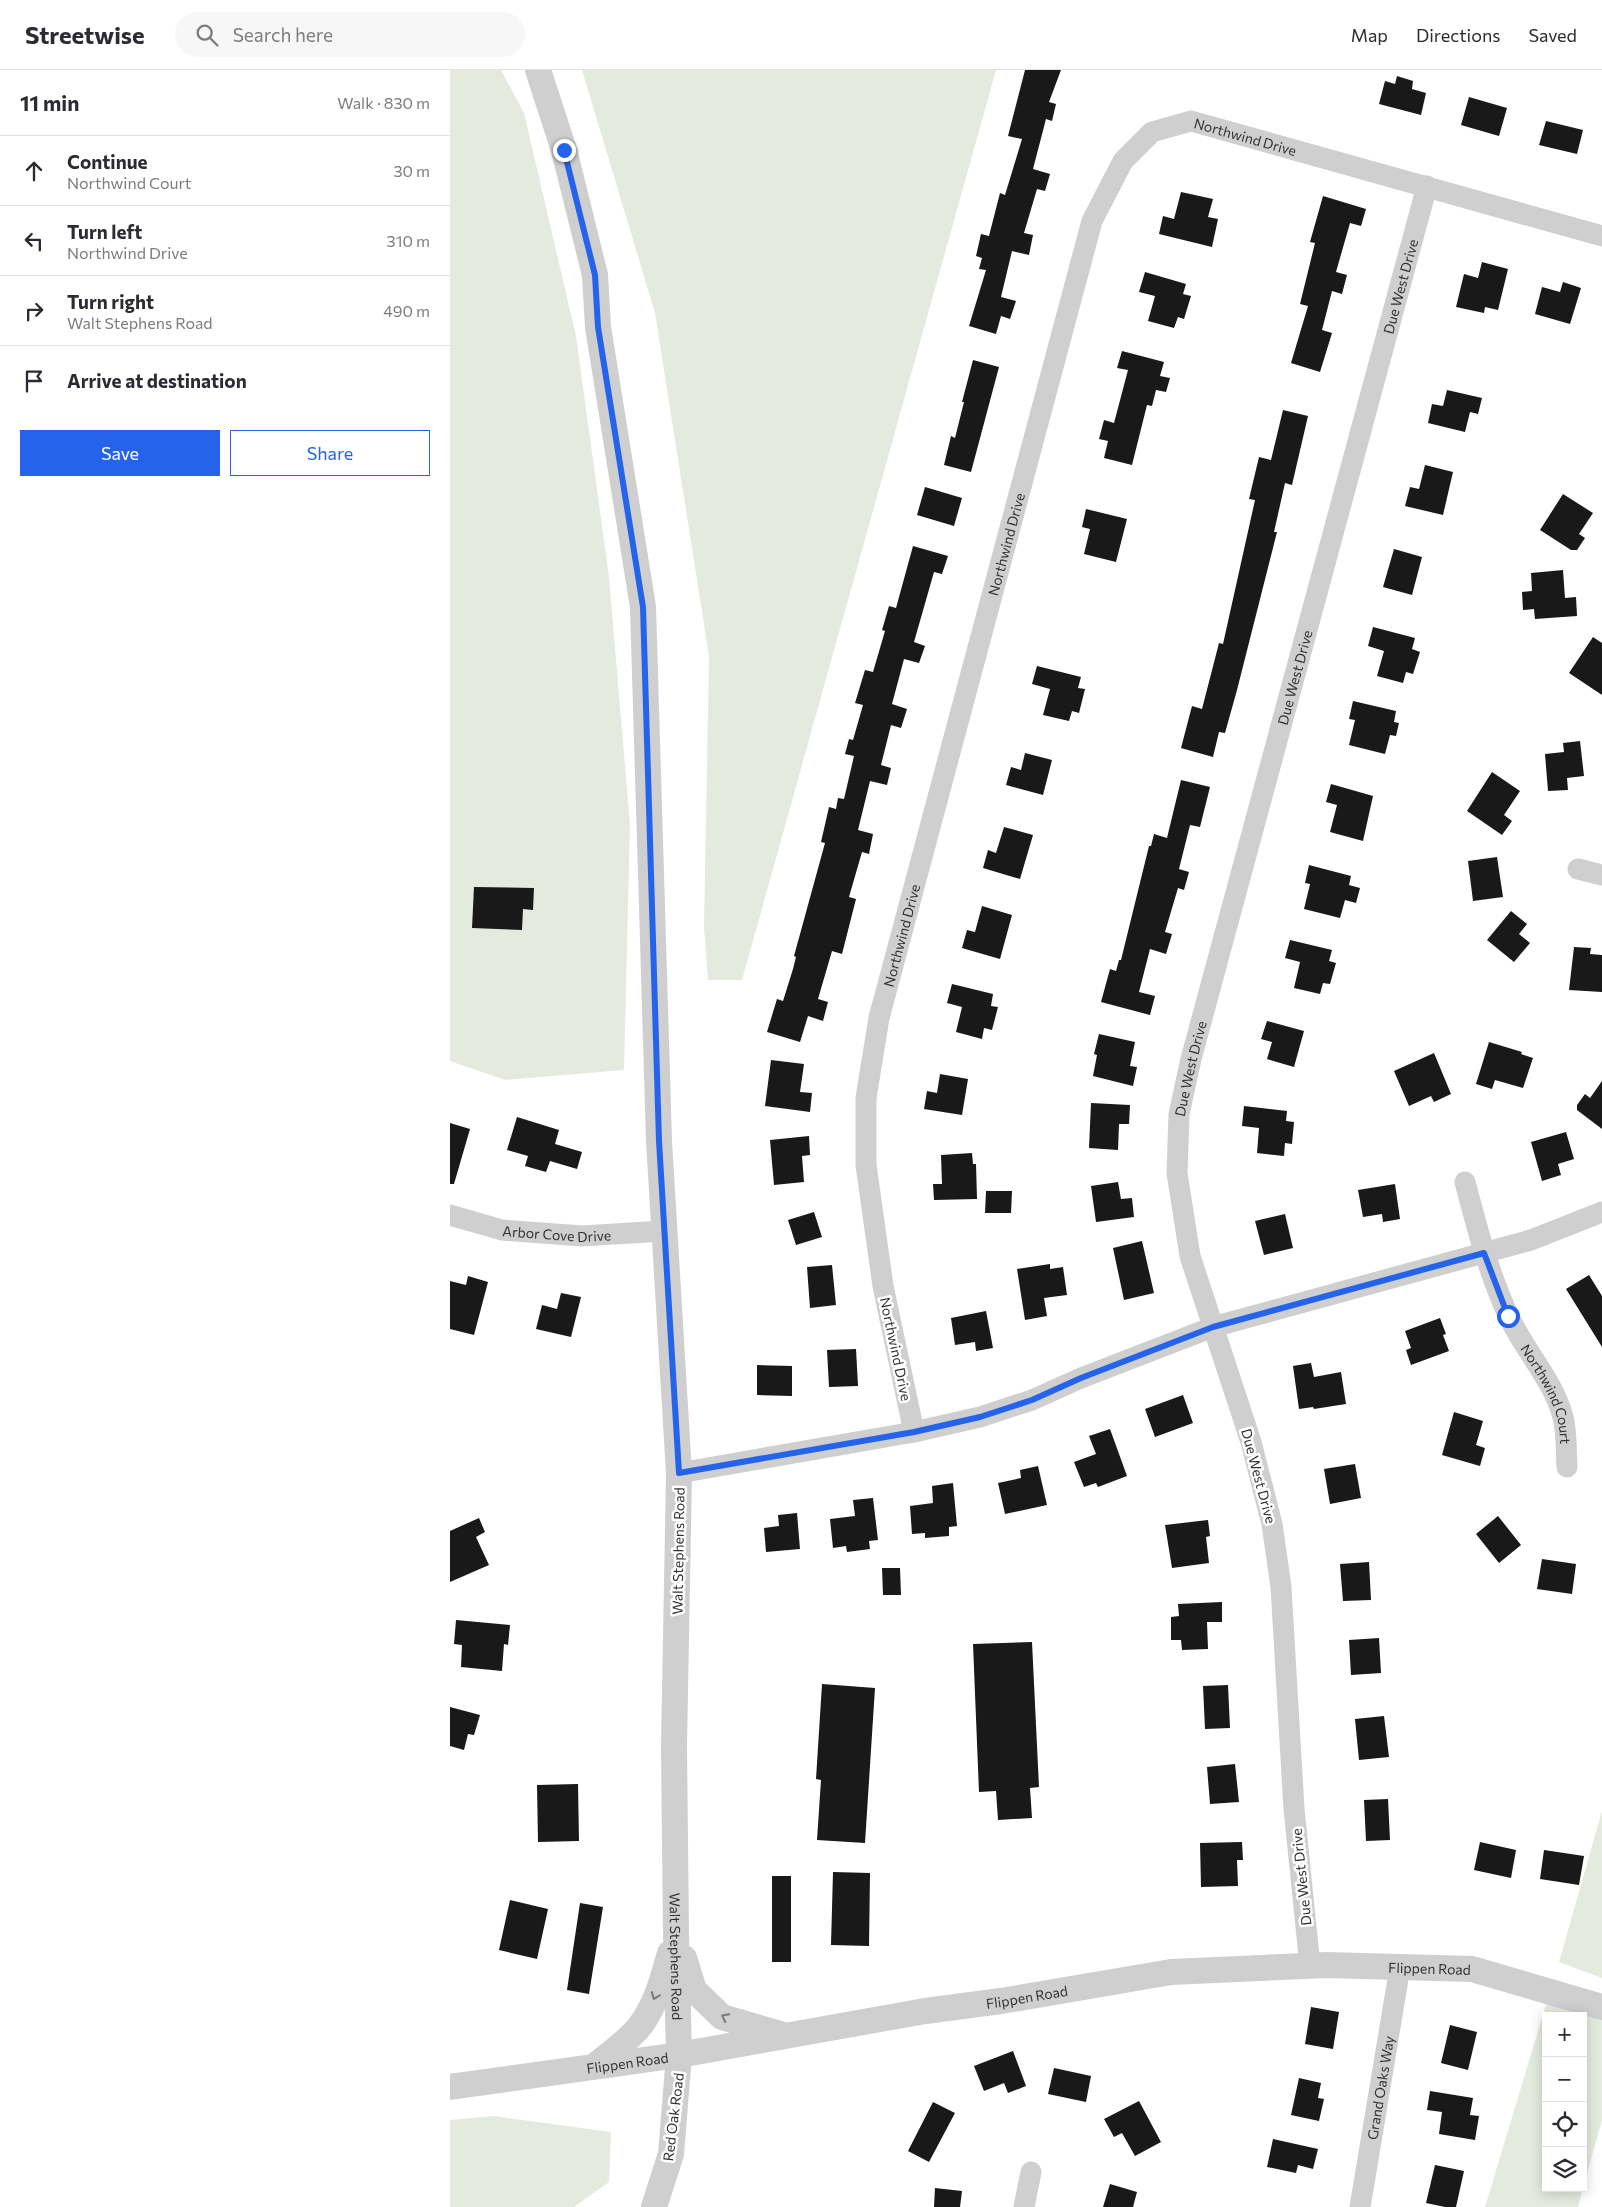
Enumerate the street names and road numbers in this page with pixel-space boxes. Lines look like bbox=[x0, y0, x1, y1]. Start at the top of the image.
street label: Northwind Drive bbox=[1192, 114, 1299, 159]
street label: Due West Drive bbox=[1379, 237, 1421, 336]
street label: Northwind Drive bbox=[984, 491, 1027, 597]
street label: Due West Drive bbox=[1273, 628, 1315, 727]
street label: Northwind Drive bbox=[879, 882, 923, 989]
street label: Due West Drive bbox=[1170, 1019, 1209, 1118]
street label: Arbor Cove Drive bbox=[502, 1222, 612, 1245]
street label: Northwind Drive bbox=[877, 1296, 915, 1402]
street label: Northwind Court bbox=[1518, 1341, 1575, 1445]
street label: Due West Drive bbox=[1238, 1427, 1280, 1525]
street label: Walt Stephens Road bbox=[668, 1487, 688, 1615]
street label: Due West Drive bbox=[1287, 1828, 1315, 1926]
street label: Walt Stephens Road bbox=[667, 1893, 687, 2020]
street label: Flippen Road bbox=[1388, 1958, 1471, 1977]
street label: Flippen Road bbox=[985, 1981, 1069, 2011]
street label: Grand Oaks Way bbox=[1363, 2034, 1397, 2141]
street label: Flippen Road bbox=[585, 2048, 669, 2076]
street label: Red Oak Road bbox=[659, 2072, 687, 2162]

